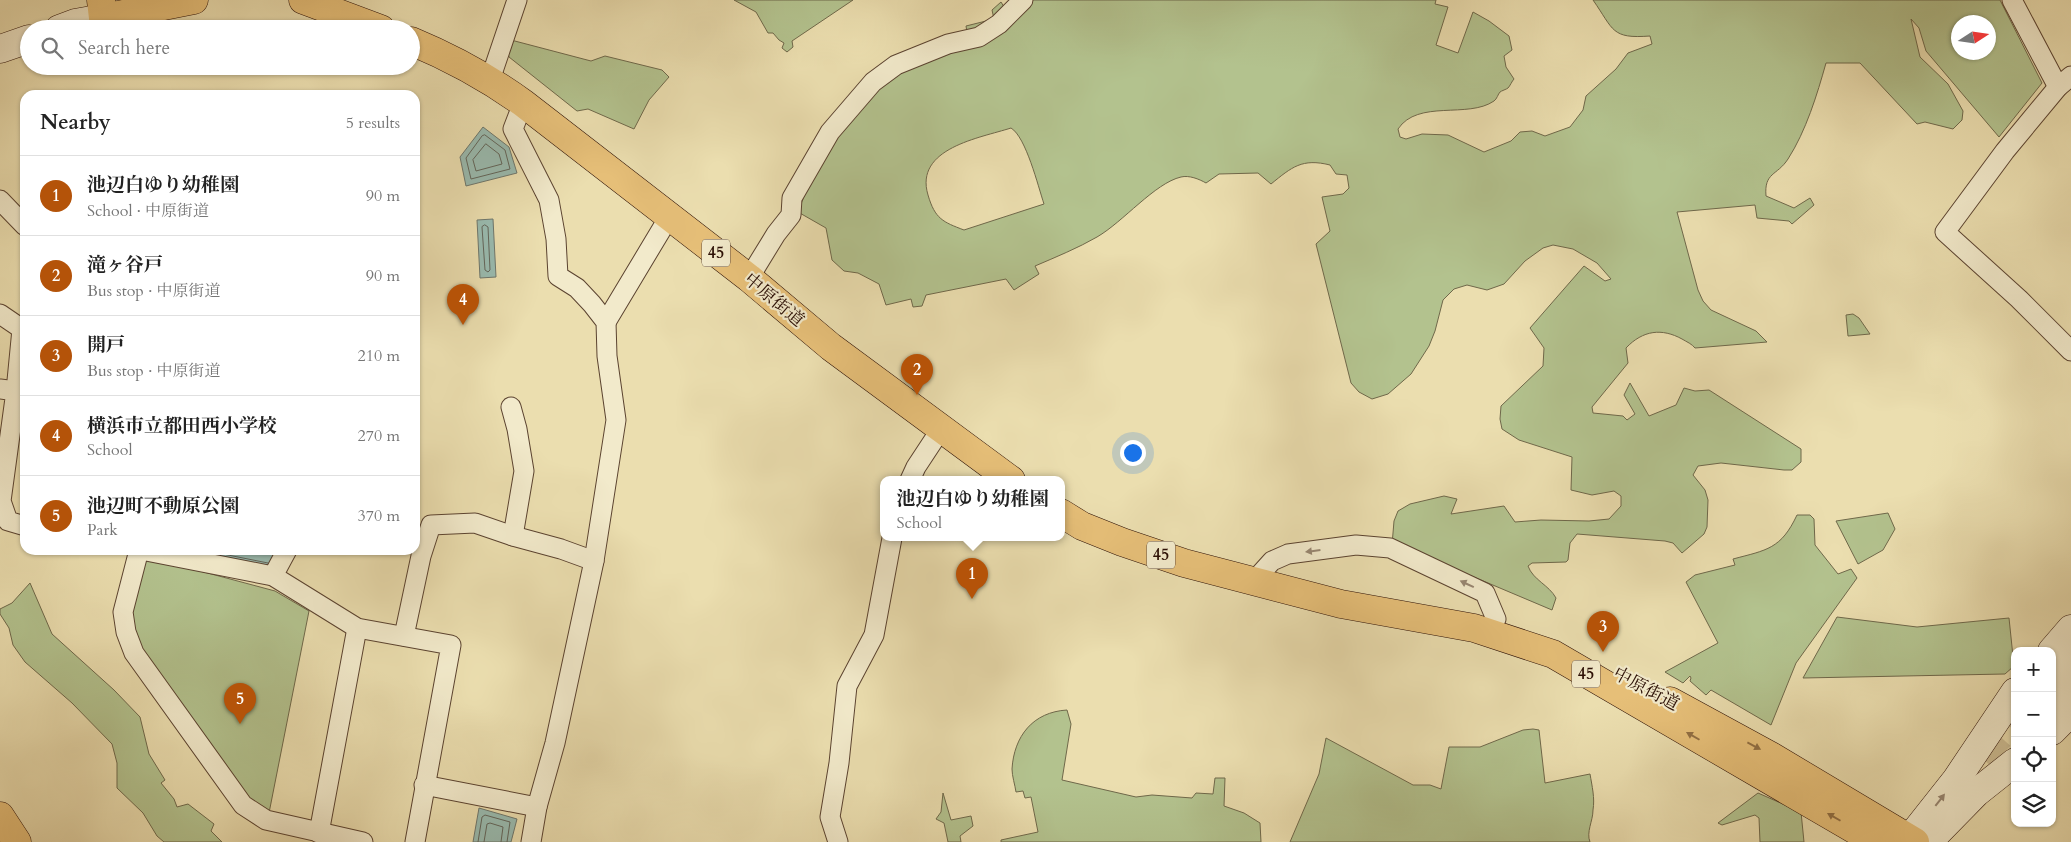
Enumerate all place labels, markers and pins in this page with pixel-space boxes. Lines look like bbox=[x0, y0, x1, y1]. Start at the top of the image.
pin: 4 bbox=[447, 284, 479, 325]
pin: 2 bbox=[901, 354, 933, 395]
pin: 1 bbox=[956, 558, 988, 599]
pin: 3 bbox=[1587, 611, 1619, 652]
pin: 5 bbox=[224, 683, 256, 724]

